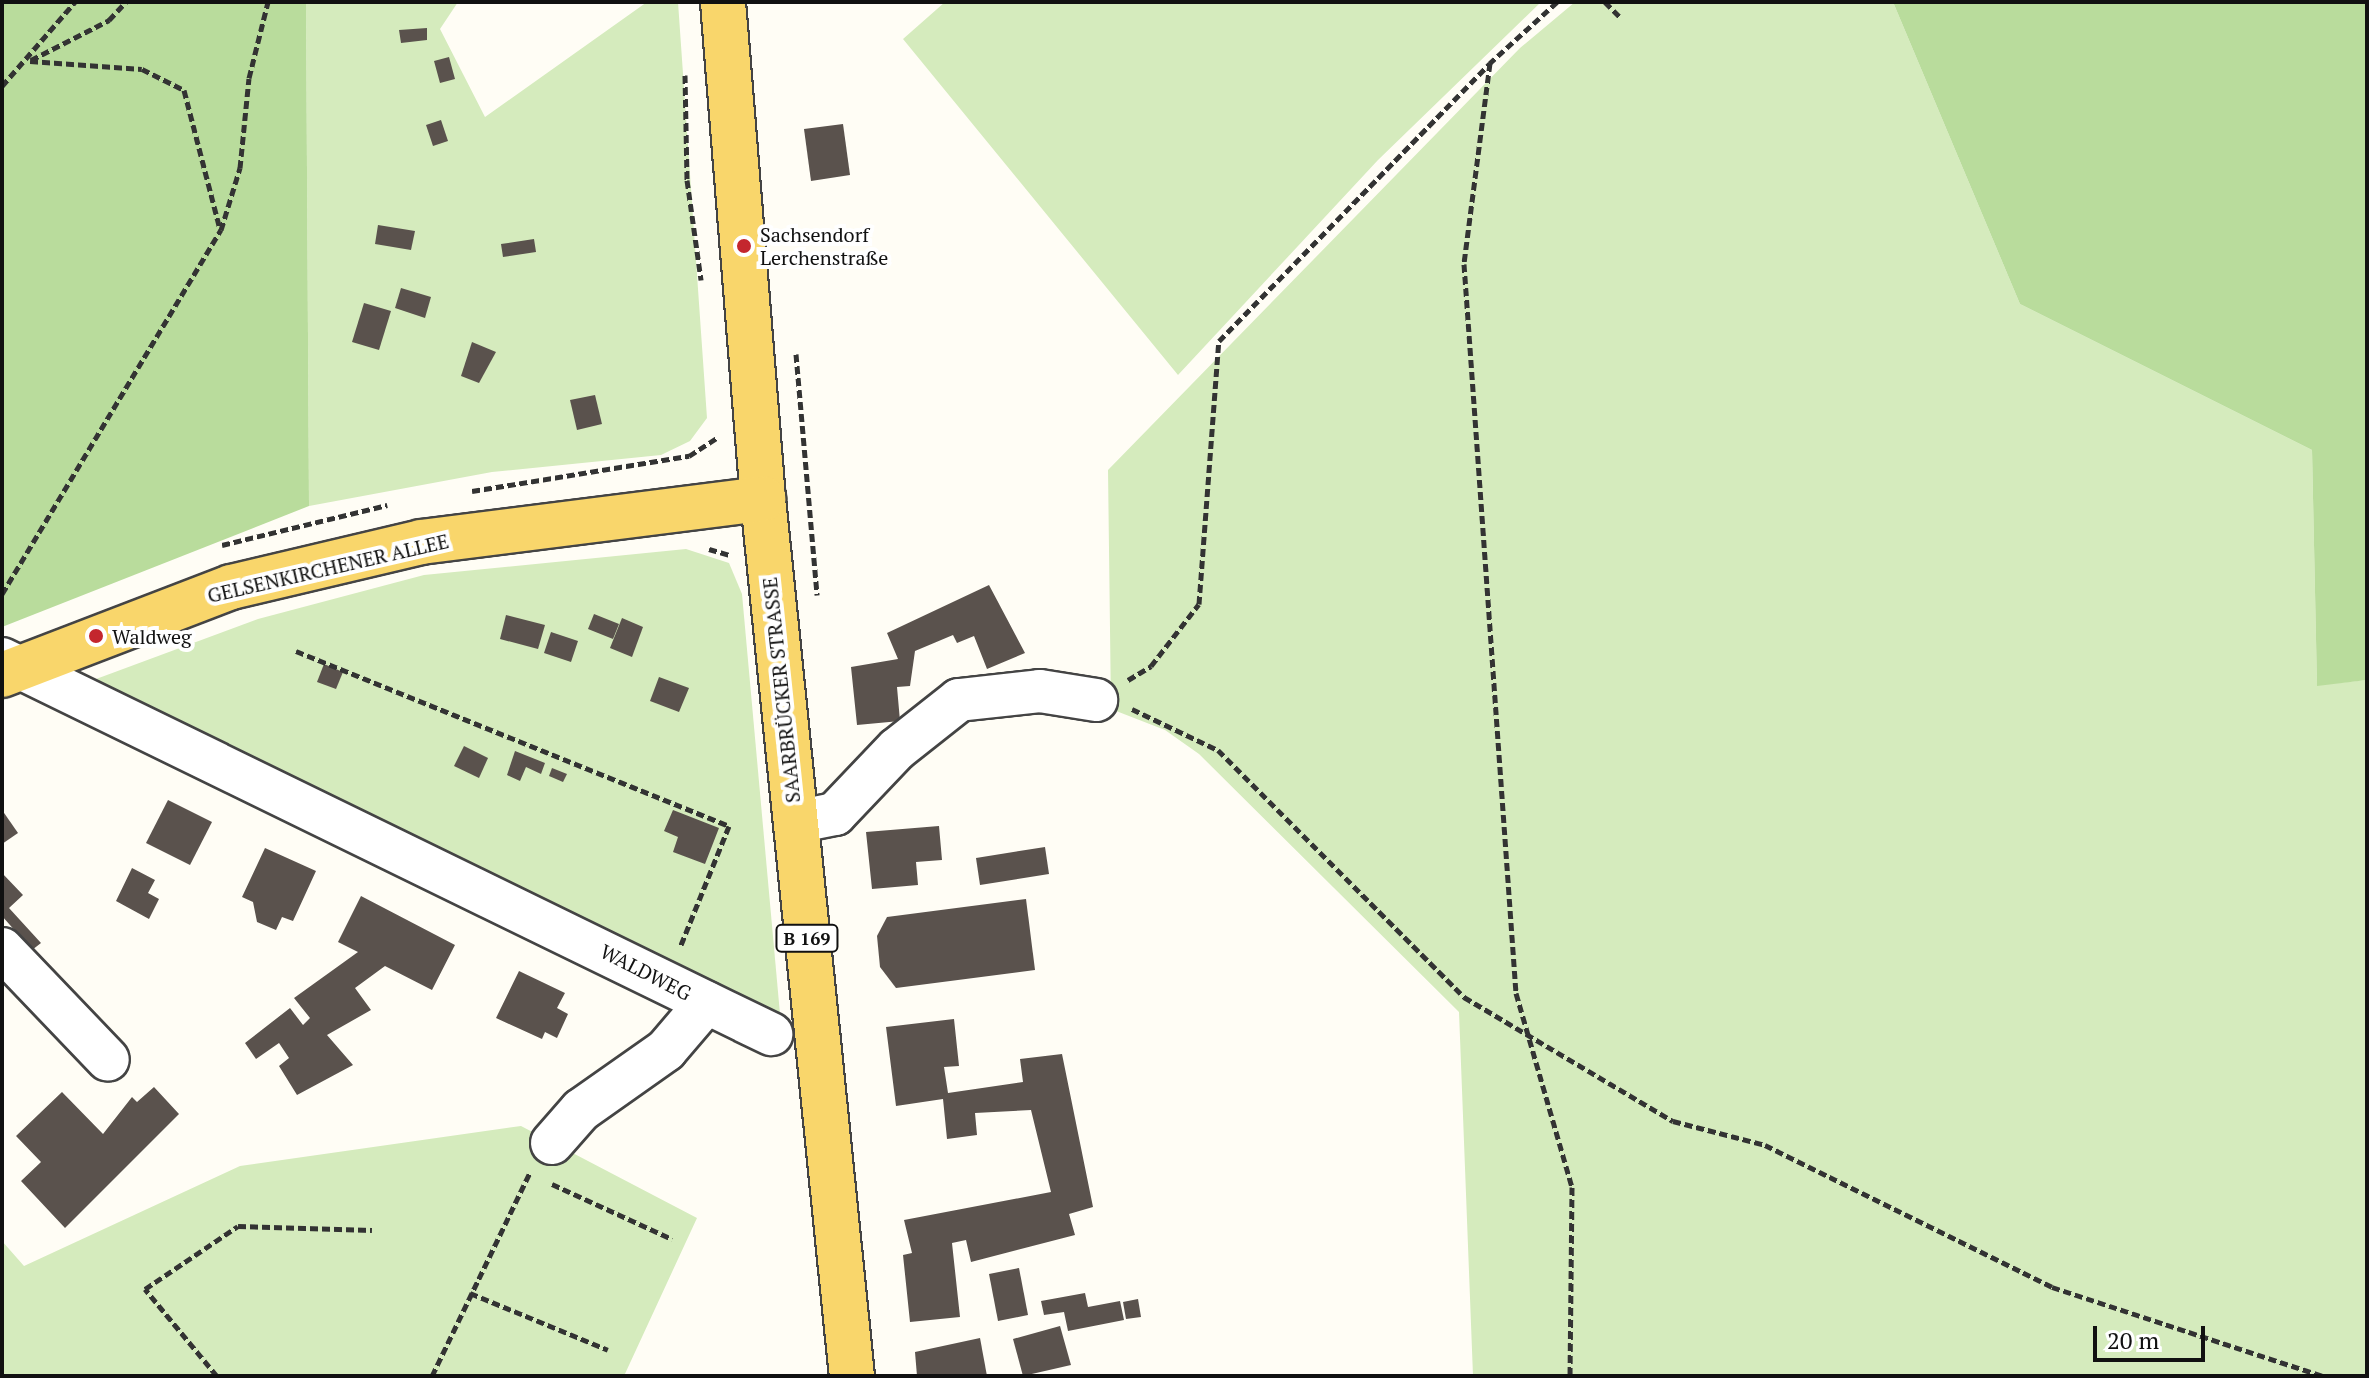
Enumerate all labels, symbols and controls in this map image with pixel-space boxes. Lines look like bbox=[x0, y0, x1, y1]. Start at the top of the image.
place label: Sachsendorf Lerchenstraße bbox=[760, 222, 888, 269]
marker: Sachsendorf Lerchenstraße bbox=[735, 237, 753, 255]
street label: GELSENKIRCHENER ALLEE bbox=[205, 528, 451, 608]
street label: SAARBRÜCKER STRASSE bbox=[757, 576, 805, 804]
place label: Waldweg bbox=[112, 624, 191, 648]
marker: Waldweg bbox=[87, 627, 105, 645]
road number: B 169 bbox=[775, 924, 839, 952]
street label: WALDWEG bbox=[596, 939, 696, 1005]
scale bar bbox=[2097, 1310, 2209, 1360]
text: 20 m bbox=[2107, 1324, 2159, 1356]

